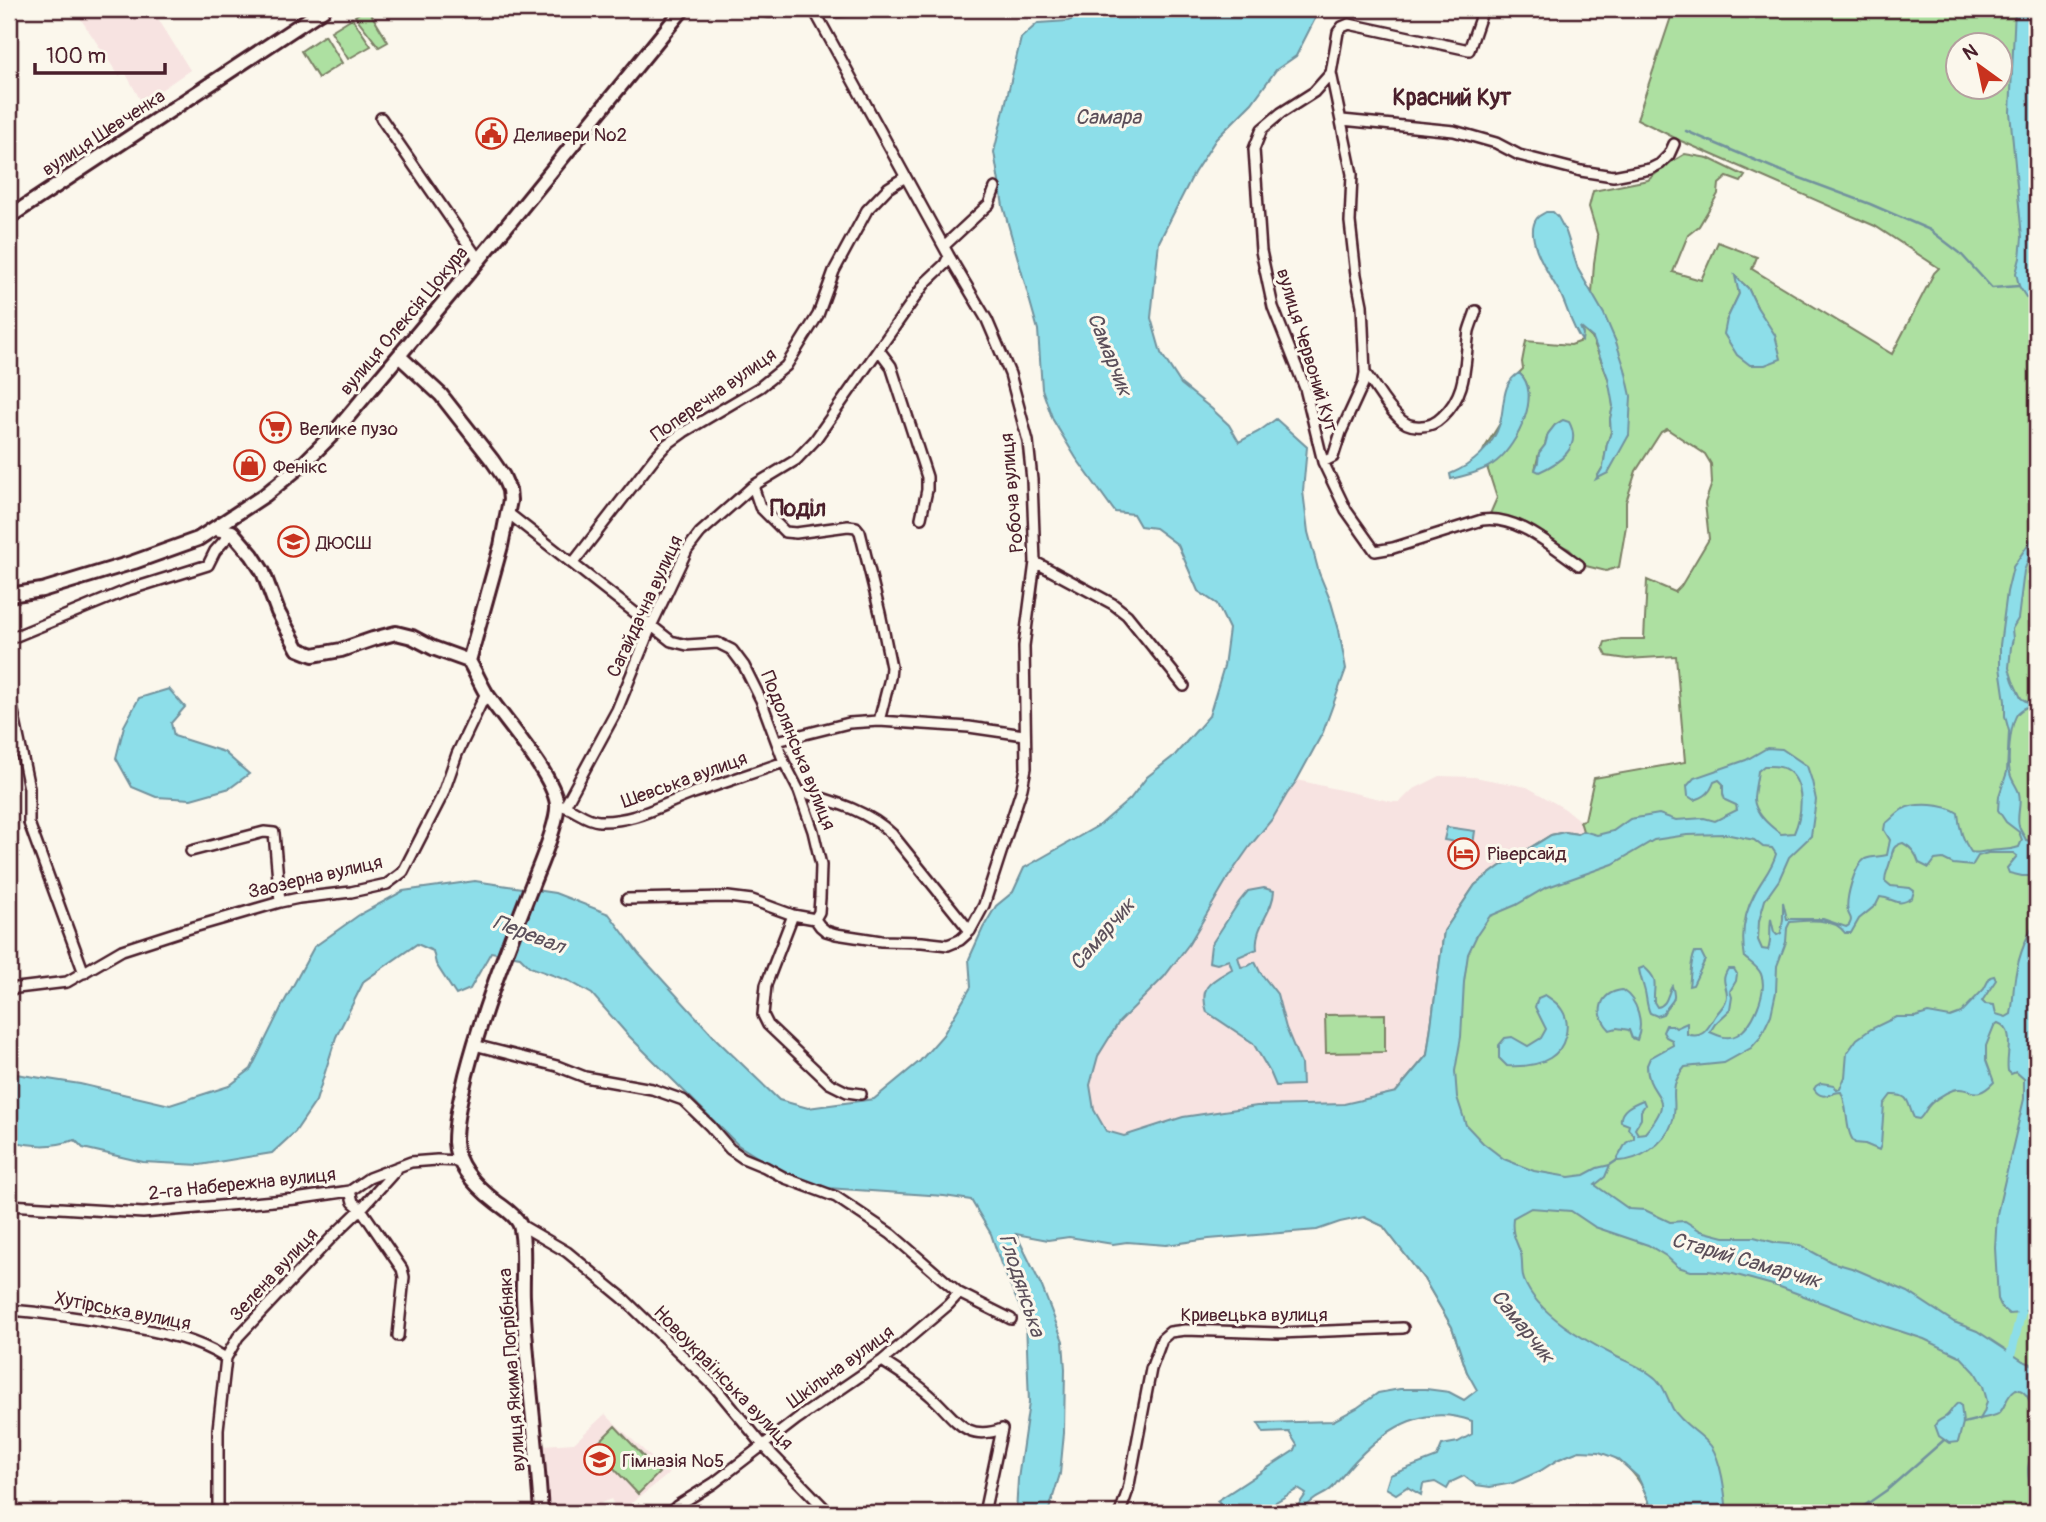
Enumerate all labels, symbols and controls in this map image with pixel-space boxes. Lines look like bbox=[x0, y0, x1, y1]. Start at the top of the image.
scale bar bbox=[35, 32, 164, 76]
north arrow bbox=[1944, 32, 2014, 102]
text: N bbox=[1958, 39, 1982, 66]
text: 100 m bbox=[46, 43, 106, 70]
district label: Красний Кут bbox=[1393, 83, 1512, 112]
street label: вулиця Шевченка bbox=[37, 84, 170, 182]
water label: Самара bbox=[1075, 104, 1142, 131]
public building icon: Деливери №2 bbox=[474, 117, 508, 151]
place label: Деливери №2 bbox=[513, 123, 627, 147]
street label: вулиця Олексія Цокура bbox=[334, 241, 473, 400]
street label: вулиця Червоний Кут bbox=[1271, 266, 1343, 435]
water label: Самарчик bbox=[1081, 309, 1139, 402]
street label: Поперечна вулиця bbox=[646, 343, 781, 447]
supermarket icon: Велике пузо bbox=[259, 411, 293, 445]
place label: Велике пузо bbox=[299, 417, 398, 441]
street label: Робоча вулиця bbox=[995, 432, 1029, 554]
shop icon: Фенікс bbox=[233, 449, 267, 483]
place label: Фенікс bbox=[273, 455, 328, 479]
district label: Поділ bbox=[770, 494, 826, 523]
school or university icon: ДЮСШ bbox=[276, 525, 310, 559]
place label: ДЮСШ bbox=[315, 531, 371, 555]
street label: Сагайдачна вулиця bbox=[601, 531, 688, 681]
street label: Подолянська вулиця bbox=[755, 667, 841, 834]
street label: Шевська вулиця bbox=[618, 746, 751, 814]
hotel icon: Ріверсайд bbox=[1447, 836, 1481, 870]
place label: Ріверсайд bbox=[1487, 842, 1567, 866]
street label: Заозерна вулиця bbox=[246, 850, 385, 904]
water label: Самарчик bbox=[1064, 891, 1143, 976]
water label: Перевал bbox=[489, 909, 570, 961]
street label: 2-га Набережна вулиця bbox=[147, 1162, 337, 1206]
street label: Зелена вулиця bbox=[224, 1223, 323, 1327]
water label: Старий Самарчик bbox=[1668, 1226, 1826, 1295]
water label: Глодянська bbox=[992, 1230, 1051, 1341]
street label: вулиця Якима Погрібняка bbox=[493, 1267, 531, 1473]
water label: Самарчик bbox=[1485, 1284, 1562, 1370]
street label: Хутірська вулиця bbox=[53, 1286, 193, 1336]
street label: Новоукраїнська вулиця bbox=[648, 1301, 798, 1455]
street label: Кривецька вулиця bbox=[1180, 1303, 1328, 1327]
street label: Шкільна вулиця bbox=[782, 1320, 899, 1414]
school or university icon: Гімназія №5 bbox=[582, 1443, 616, 1477]
place label: Гімназія №5 bbox=[622, 1449, 724, 1473]

